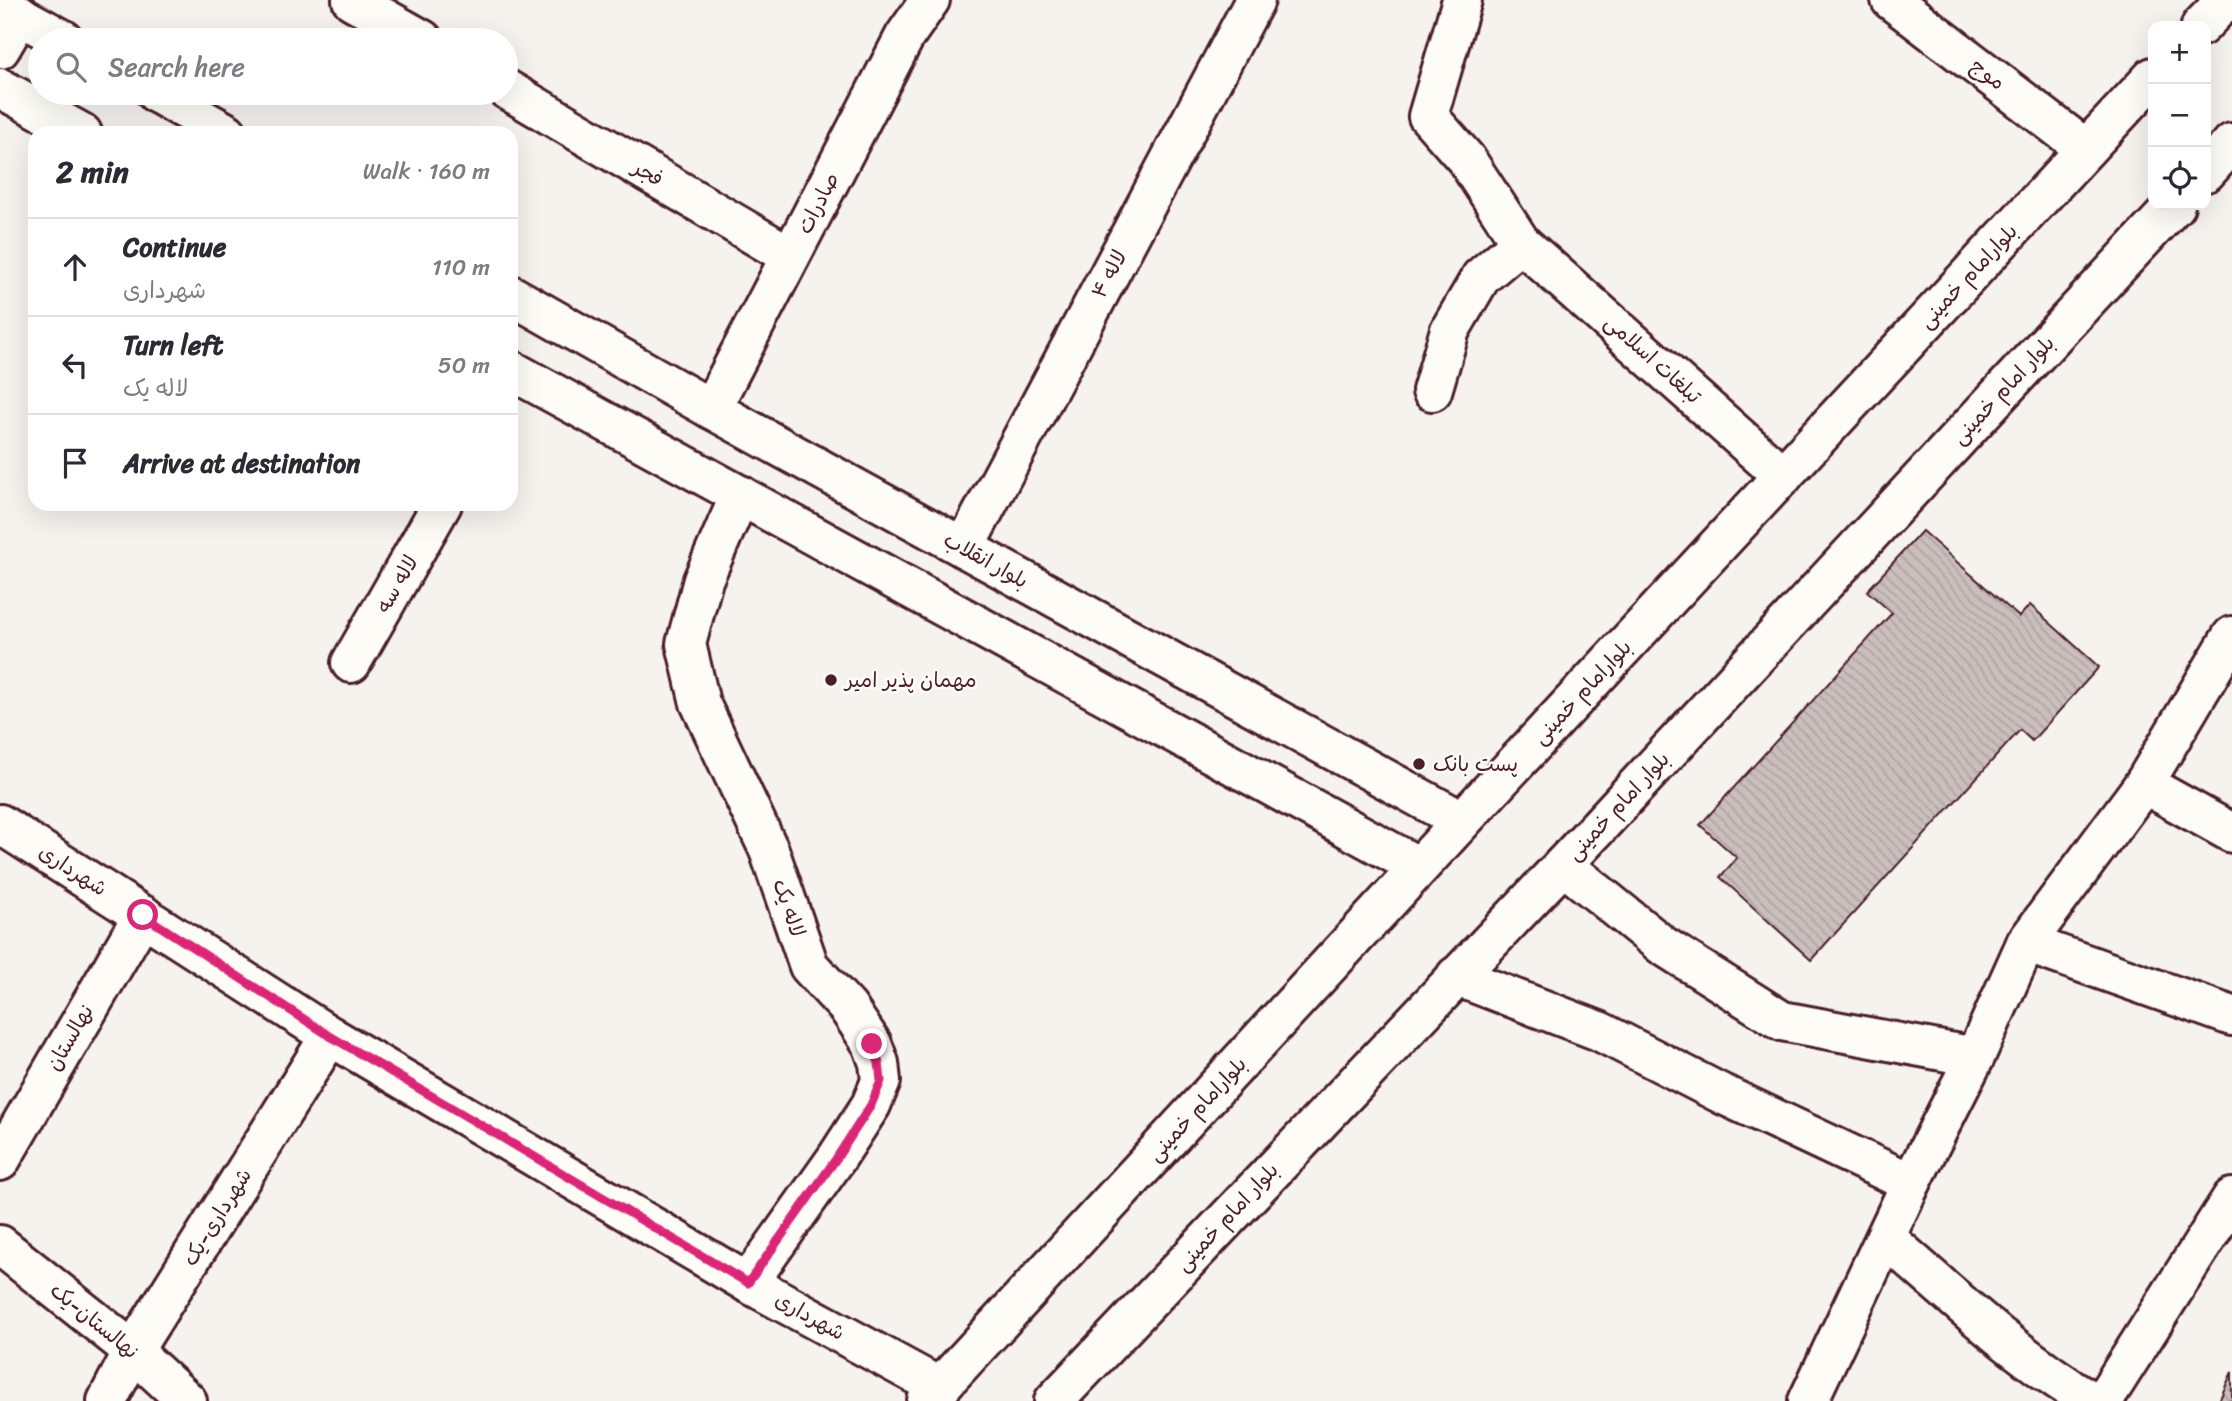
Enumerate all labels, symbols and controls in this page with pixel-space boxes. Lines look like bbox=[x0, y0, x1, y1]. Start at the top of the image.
map controls bbox=[2148, 21, 2211, 210]
button: + bbox=[2148, 21, 2211, 84]
search box bbox=[28, 28, 518, 105]
text: Search here bbox=[108, 44, 245, 90]
icon: search bbox=[52, 48, 90, 86]
street label: موج bbox=[1962, 48, 2014, 100]
button: − bbox=[2148, 84, 2211, 147]
text: 2 min bbox=[56, 145, 129, 199]
button: locate bbox=[2148, 147, 2211, 210]
street label: فجر bbox=[623, 148, 671, 197]
text: Walk · 160 m bbox=[363, 151, 490, 192]
street label: صادرات bbox=[786, 165, 850, 241]
street label: بلوارامام خمینی bbox=[1908, 214, 2028, 338]
text: Continue bbox=[123, 224, 226, 270]
street label: لاله ۴ bbox=[1080, 243, 1138, 305]
text: 110 m bbox=[432, 247, 490, 288]
icon: ahead bbox=[56, 248, 94, 286]
text: شهرداری bbox=[123, 270, 206, 311]
street label: تبلغات اسلامی bbox=[1595, 304, 1711, 414]
text: Turn left bbox=[123, 322, 223, 368]
street label: بلوار امام خمینی bbox=[1942, 326, 2064, 454]
text: 50 m bbox=[438, 345, 490, 386]
icon: left bbox=[56, 346, 94, 384]
text: لاله یک bbox=[123, 368, 188, 409]
text: Arrive at destination bbox=[123, 440, 360, 486]
icon: arrive bbox=[56, 444, 94, 482]
street label: بلوار انقلاب bbox=[936, 521, 1036, 599]
street label: لاله سه bbox=[365, 547, 429, 621]
street label: بلوارامام خمینی bbox=[1522, 630, 1642, 754]
place label: مهمان پذیر امیر bbox=[843, 661, 977, 699]
marker: مهمان پذیر امیر bbox=[823, 672, 839, 688]
street label: بلوار امام خمینی bbox=[1557, 742, 1679, 870]
place label: پست بانک bbox=[1433, 745, 1518, 783]
marker: پست بانک bbox=[1411, 756, 1427, 772]
street label: شهرداری bbox=[31, 833, 115, 907]
street label: لاله یک bbox=[761, 874, 817, 942]
route start bbox=[127, 899, 158, 930]
street label: نهالستان bbox=[35, 996, 105, 1078]
route end bbox=[856, 1028, 887, 1059]
street label: بلوارامام خمینی bbox=[1137, 1047, 1257, 1171]
street label: بلوار امام خمینی bbox=[1166, 1153, 1288, 1281]
street label: شهرداری-یک bbox=[172, 1160, 262, 1274]
street label: نهالستان-یک bbox=[41, 1272, 149, 1370]
street label: شهرداری bbox=[768, 1281, 852, 1351]

